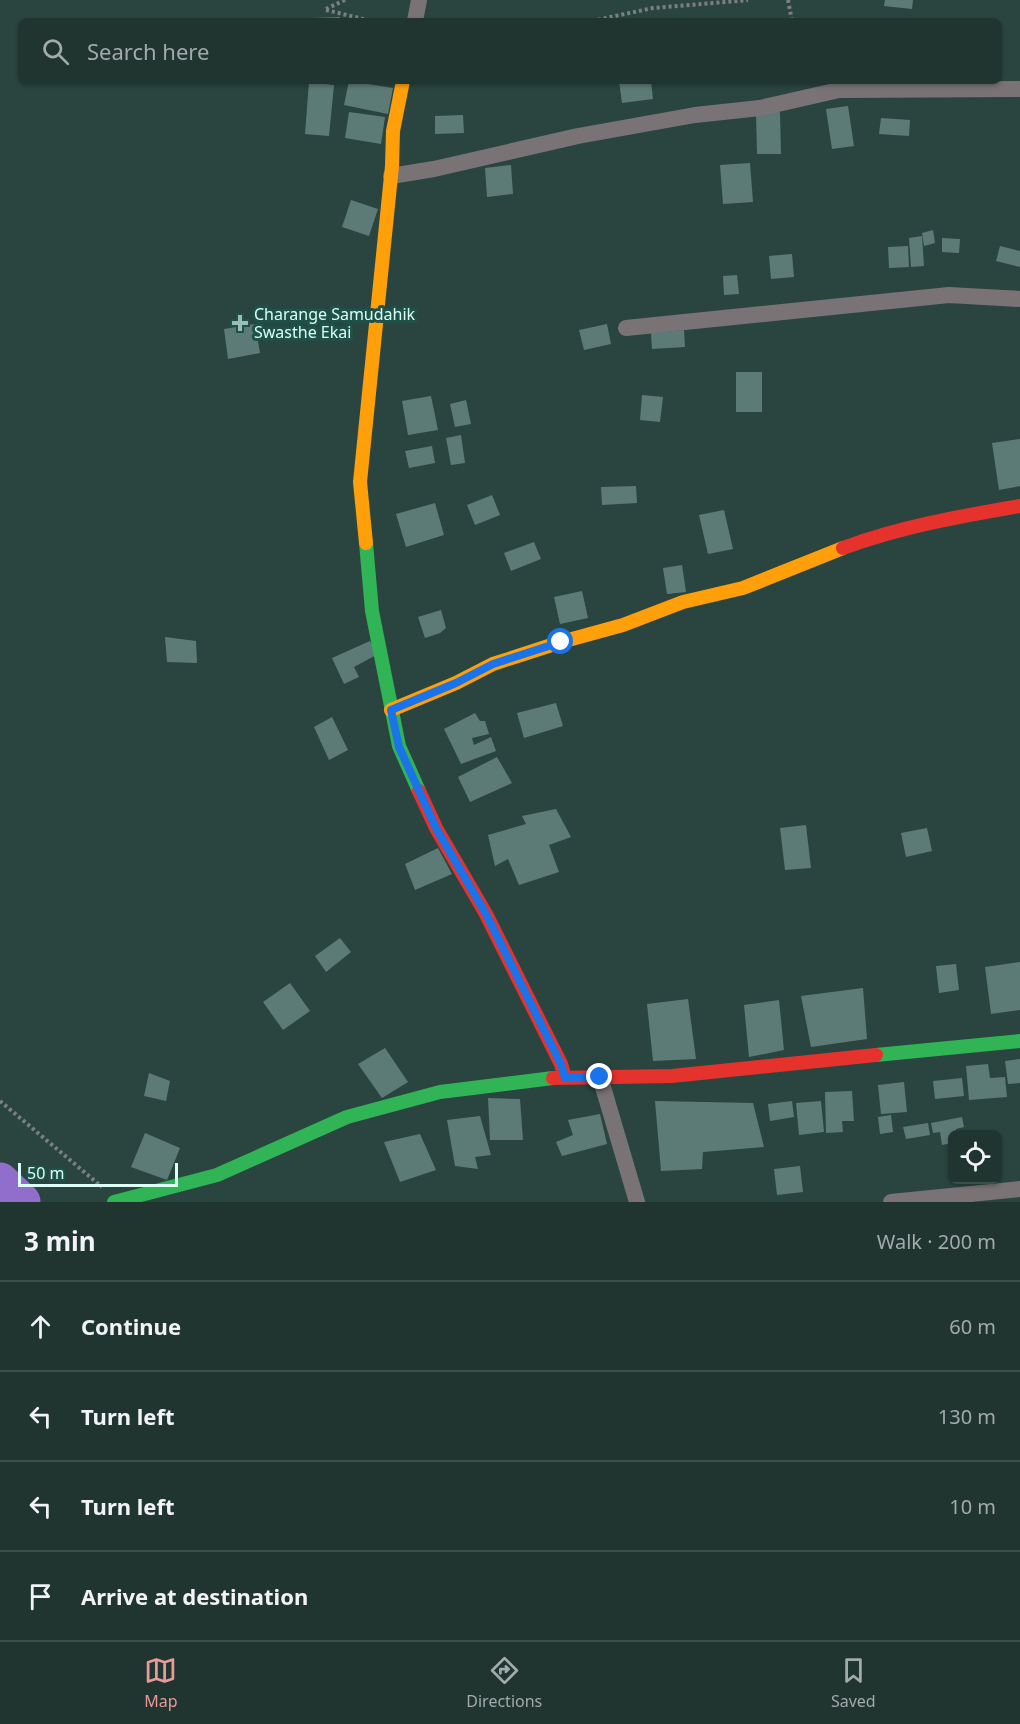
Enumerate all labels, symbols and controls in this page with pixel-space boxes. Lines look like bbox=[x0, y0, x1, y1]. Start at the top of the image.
search box bbox=[18, 18, 1002, 84]
icon: search bbox=[39, 35, 72, 68]
text: Search here bbox=[87, 36, 209, 66]
place label: Charange Samudahik Swasthe Ekai bbox=[254, 303, 416, 343]
marker: Charange Samudahik Swasthe Ekai bbox=[231, 314, 249, 332]
route start bbox=[547, 628, 573, 654]
route end bbox=[586, 1063, 612, 1089]
map controls bbox=[948, 1130, 1002, 1184]
button: locate bbox=[948, 1130, 1002, 1184]
scale bar bbox=[18, 1160, 178, 1188]
text: 50 m bbox=[27, 1162, 64, 1184]
text: 3 min bbox=[24, 1223, 96, 1259]
text: Walk · 200 m bbox=[877, 1228, 996, 1255]
icon: ahead bbox=[24, 1310, 57, 1343]
text: Continue bbox=[81, 1311, 181, 1341]
text: 60 m bbox=[949, 1313, 996, 1340]
icon: left bbox=[24, 1400, 57, 1433]
text: Turn left bbox=[81, 1401, 175, 1431]
text: 130 m bbox=[938, 1403, 996, 1430]
icon: left bbox=[24, 1490, 57, 1523]
text: Turn left bbox=[81, 1491, 175, 1521]
text: 10 m bbox=[949, 1493, 996, 1520]
icon: arrive bbox=[24, 1580, 57, 1613]
text: Arrive at destination bbox=[81, 1581, 308, 1611]
tab: Map bbox=[144, 1654, 178, 1712]
tab: Directions bbox=[466, 1654, 542, 1712]
tab: Saved bbox=[831, 1654, 876, 1712]

